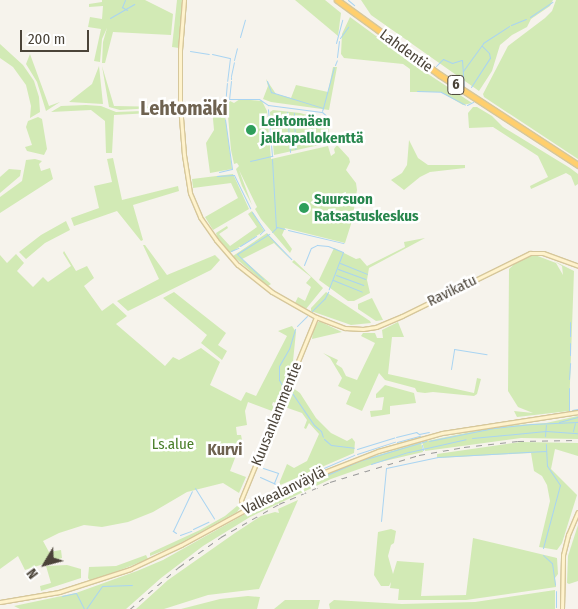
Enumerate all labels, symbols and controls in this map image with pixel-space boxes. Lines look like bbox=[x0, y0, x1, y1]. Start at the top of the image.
scale bar bbox=[22, 20, 91, 52]
street label: Lahdentie bbox=[376, 26, 436, 76]
text: 200 m bbox=[28, 30, 65, 48]
road number: 6 bbox=[447, 74, 465, 96]
district label: Lehtomäki bbox=[140, 96, 228, 120]
place label: Lehtomäen jalkapallokenttä bbox=[261, 112, 363, 147]
marker: Lehtomäen jalkapallokenttä bbox=[245, 124, 257, 136]
place label: Suursuon Ratsastuskeskus bbox=[314, 190, 419, 225]
marker: Suursuon Ratsastuskeskus bbox=[298, 202, 310, 214]
street label: Ravikatu bbox=[424, 271, 480, 311]
street label: Kuusanlammentie bbox=[248, 359, 306, 469]
park label: Ls.alue bbox=[152, 436, 194, 454]
district label: Kurvi bbox=[208, 440, 242, 460]
street label: Valkealanväylä bbox=[240, 463, 328, 519]
north arrow bbox=[20, 539, 70, 589]
text: N bbox=[23, 565, 42, 582]

